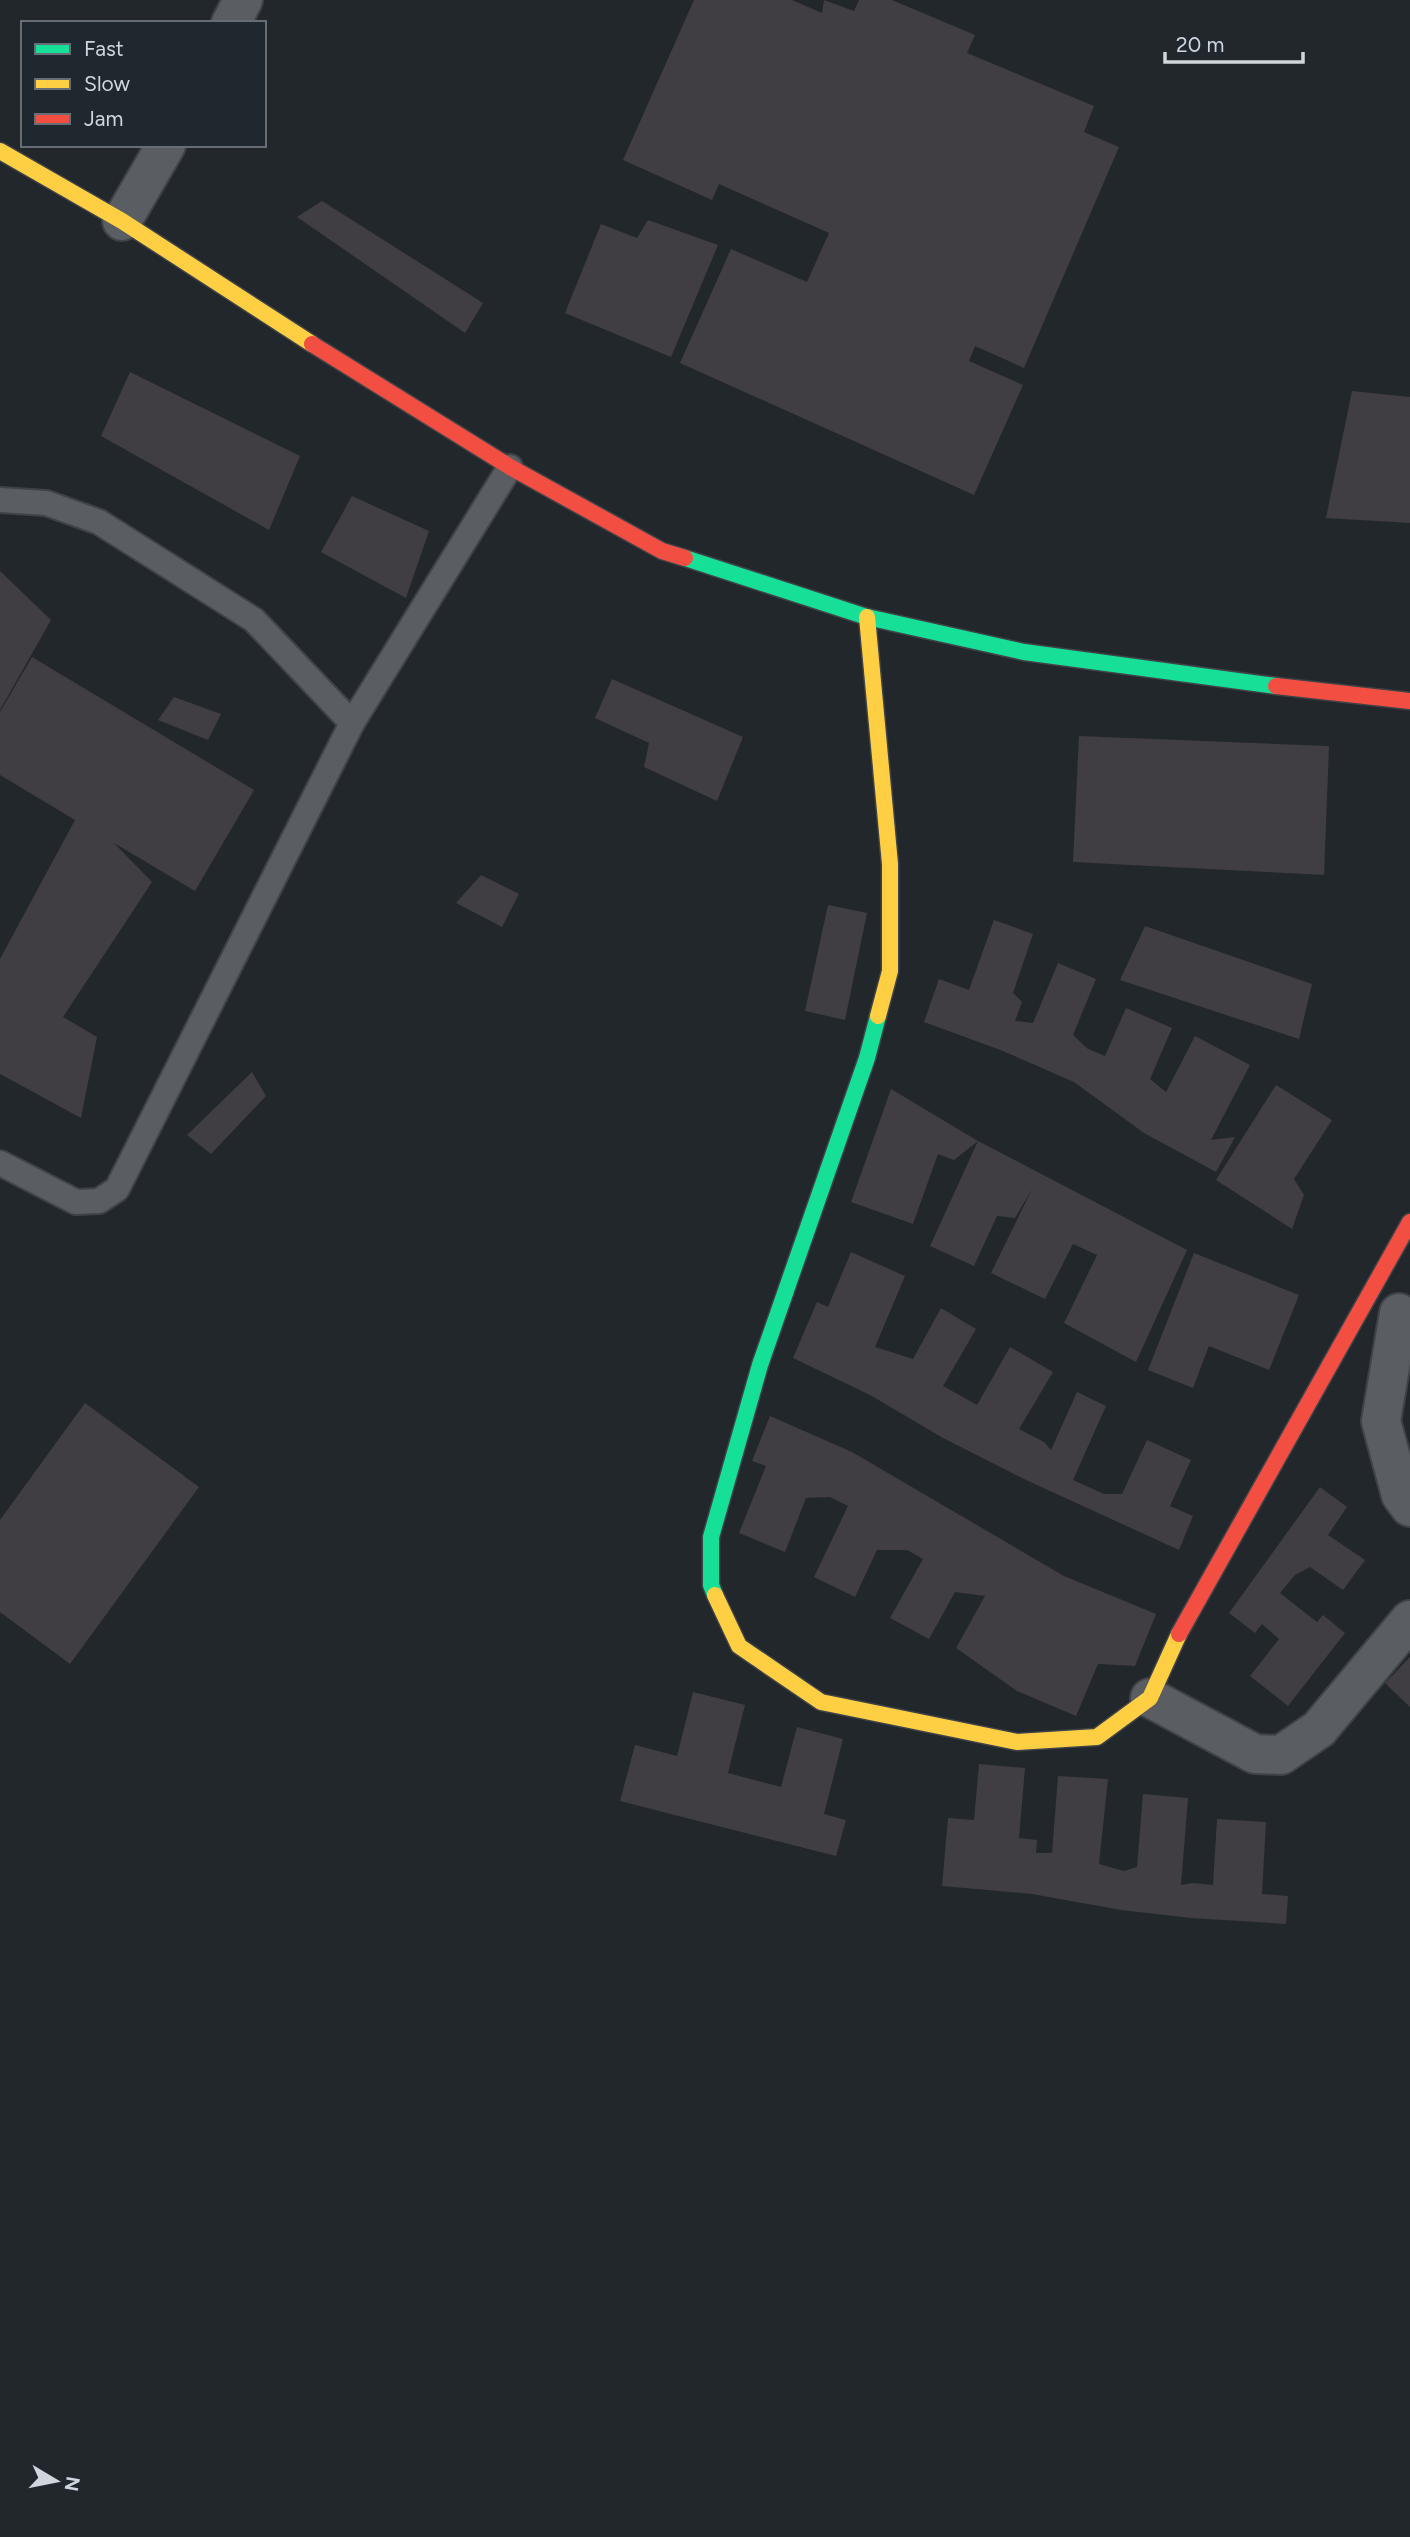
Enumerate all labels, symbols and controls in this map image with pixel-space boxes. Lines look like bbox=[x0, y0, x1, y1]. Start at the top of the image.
legend bbox=[21, 21, 266, 147]
scale bar bbox=[1165, 21, 1303, 65]
text: 20 m bbox=[1176, 32, 1224, 57]
text: Fast bbox=[84, 36, 124, 61]
text: Slow bbox=[84, 71, 130, 96]
text: Jam bbox=[84, 106, 123, 131]
north arrow bbox=[21, 2446, 91, 2516]
text: N bbox=[60, 2475, 85, 2493]

